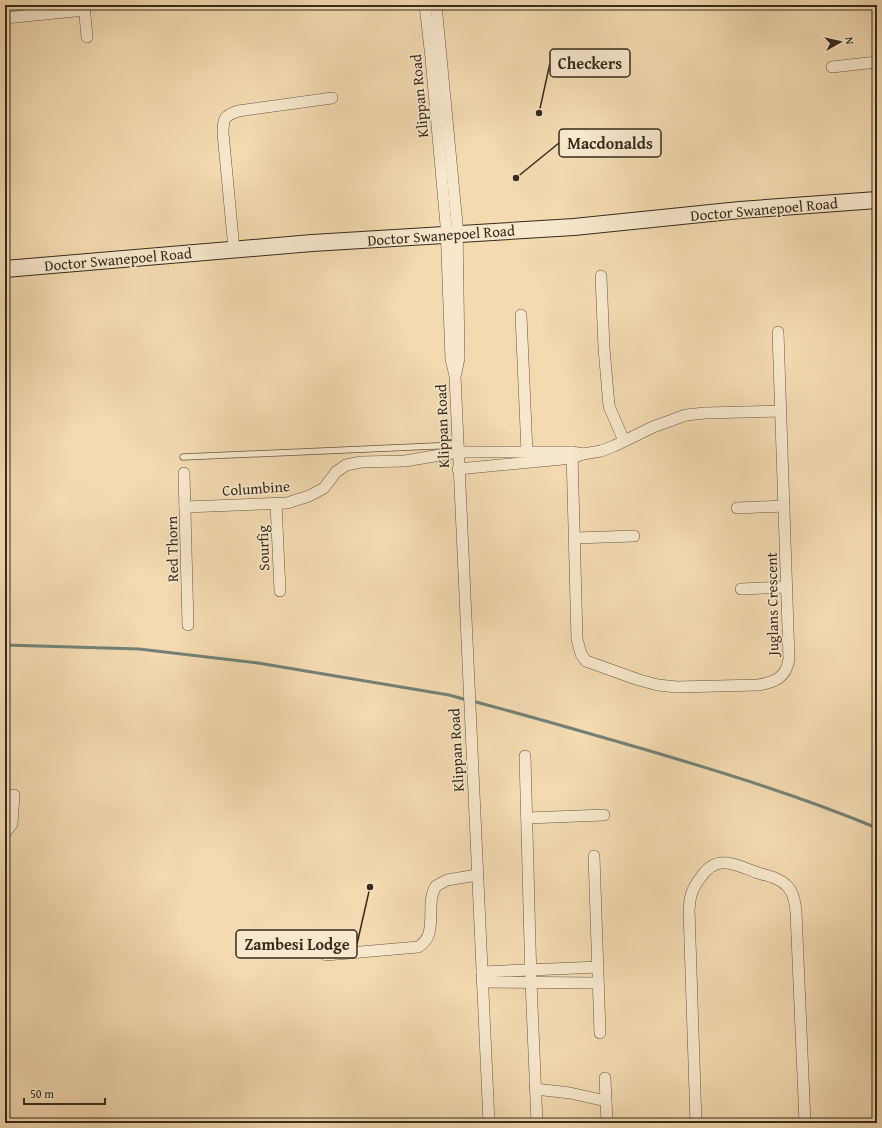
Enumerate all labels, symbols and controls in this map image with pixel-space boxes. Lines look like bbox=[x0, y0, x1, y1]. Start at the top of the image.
north arrow bbox=[820, 22, 860, 62]
text: N bbox=[841, 36, 858, 46]
callout: Checkers bbox=[550, 49, 630, 77]
text: Checkers bbox=[558, 51, 622, 75]
street label: Klippan Road bbox=[405, 53, 433, 139]
callout: Macdonalds bbox=[559, 129, 661, 157]
text: Macdonalds bbox=[567, 131, 653, 155]
street label: Doctor Swanepoel Road bbox=[689, 192, 839, 226]
street label: Doctor Swanepoel Road bbox=[367, 219, 515, 251]
street label: Doctor Swanepoel Road bbox=[43, 242, 193, 276]
street label: Klippan Road bbox=[430, 384, 454, 468]
street label: Columbine bbox=[221, 475, 291, 501]
street label: Red Thorn bbox=[161, 515, 183, 582]
street label: Sourfig bbox=[252, 524, 274, 571]
street label: Juglans Crescent bbox=[761, 551, 783, 658]
street label: Klippan Road bbox=[443, 708, 469, 792]
callout: Zambesi Lodge bbox=[236, 930, 357, 958]
text: Zambesi Lodge bbox=[244, 932, 350, 956]
scale bar bbox=[24, 1080, 105, 1106]
text: 50 m bbox=[30, 1085, 54, 1102]

